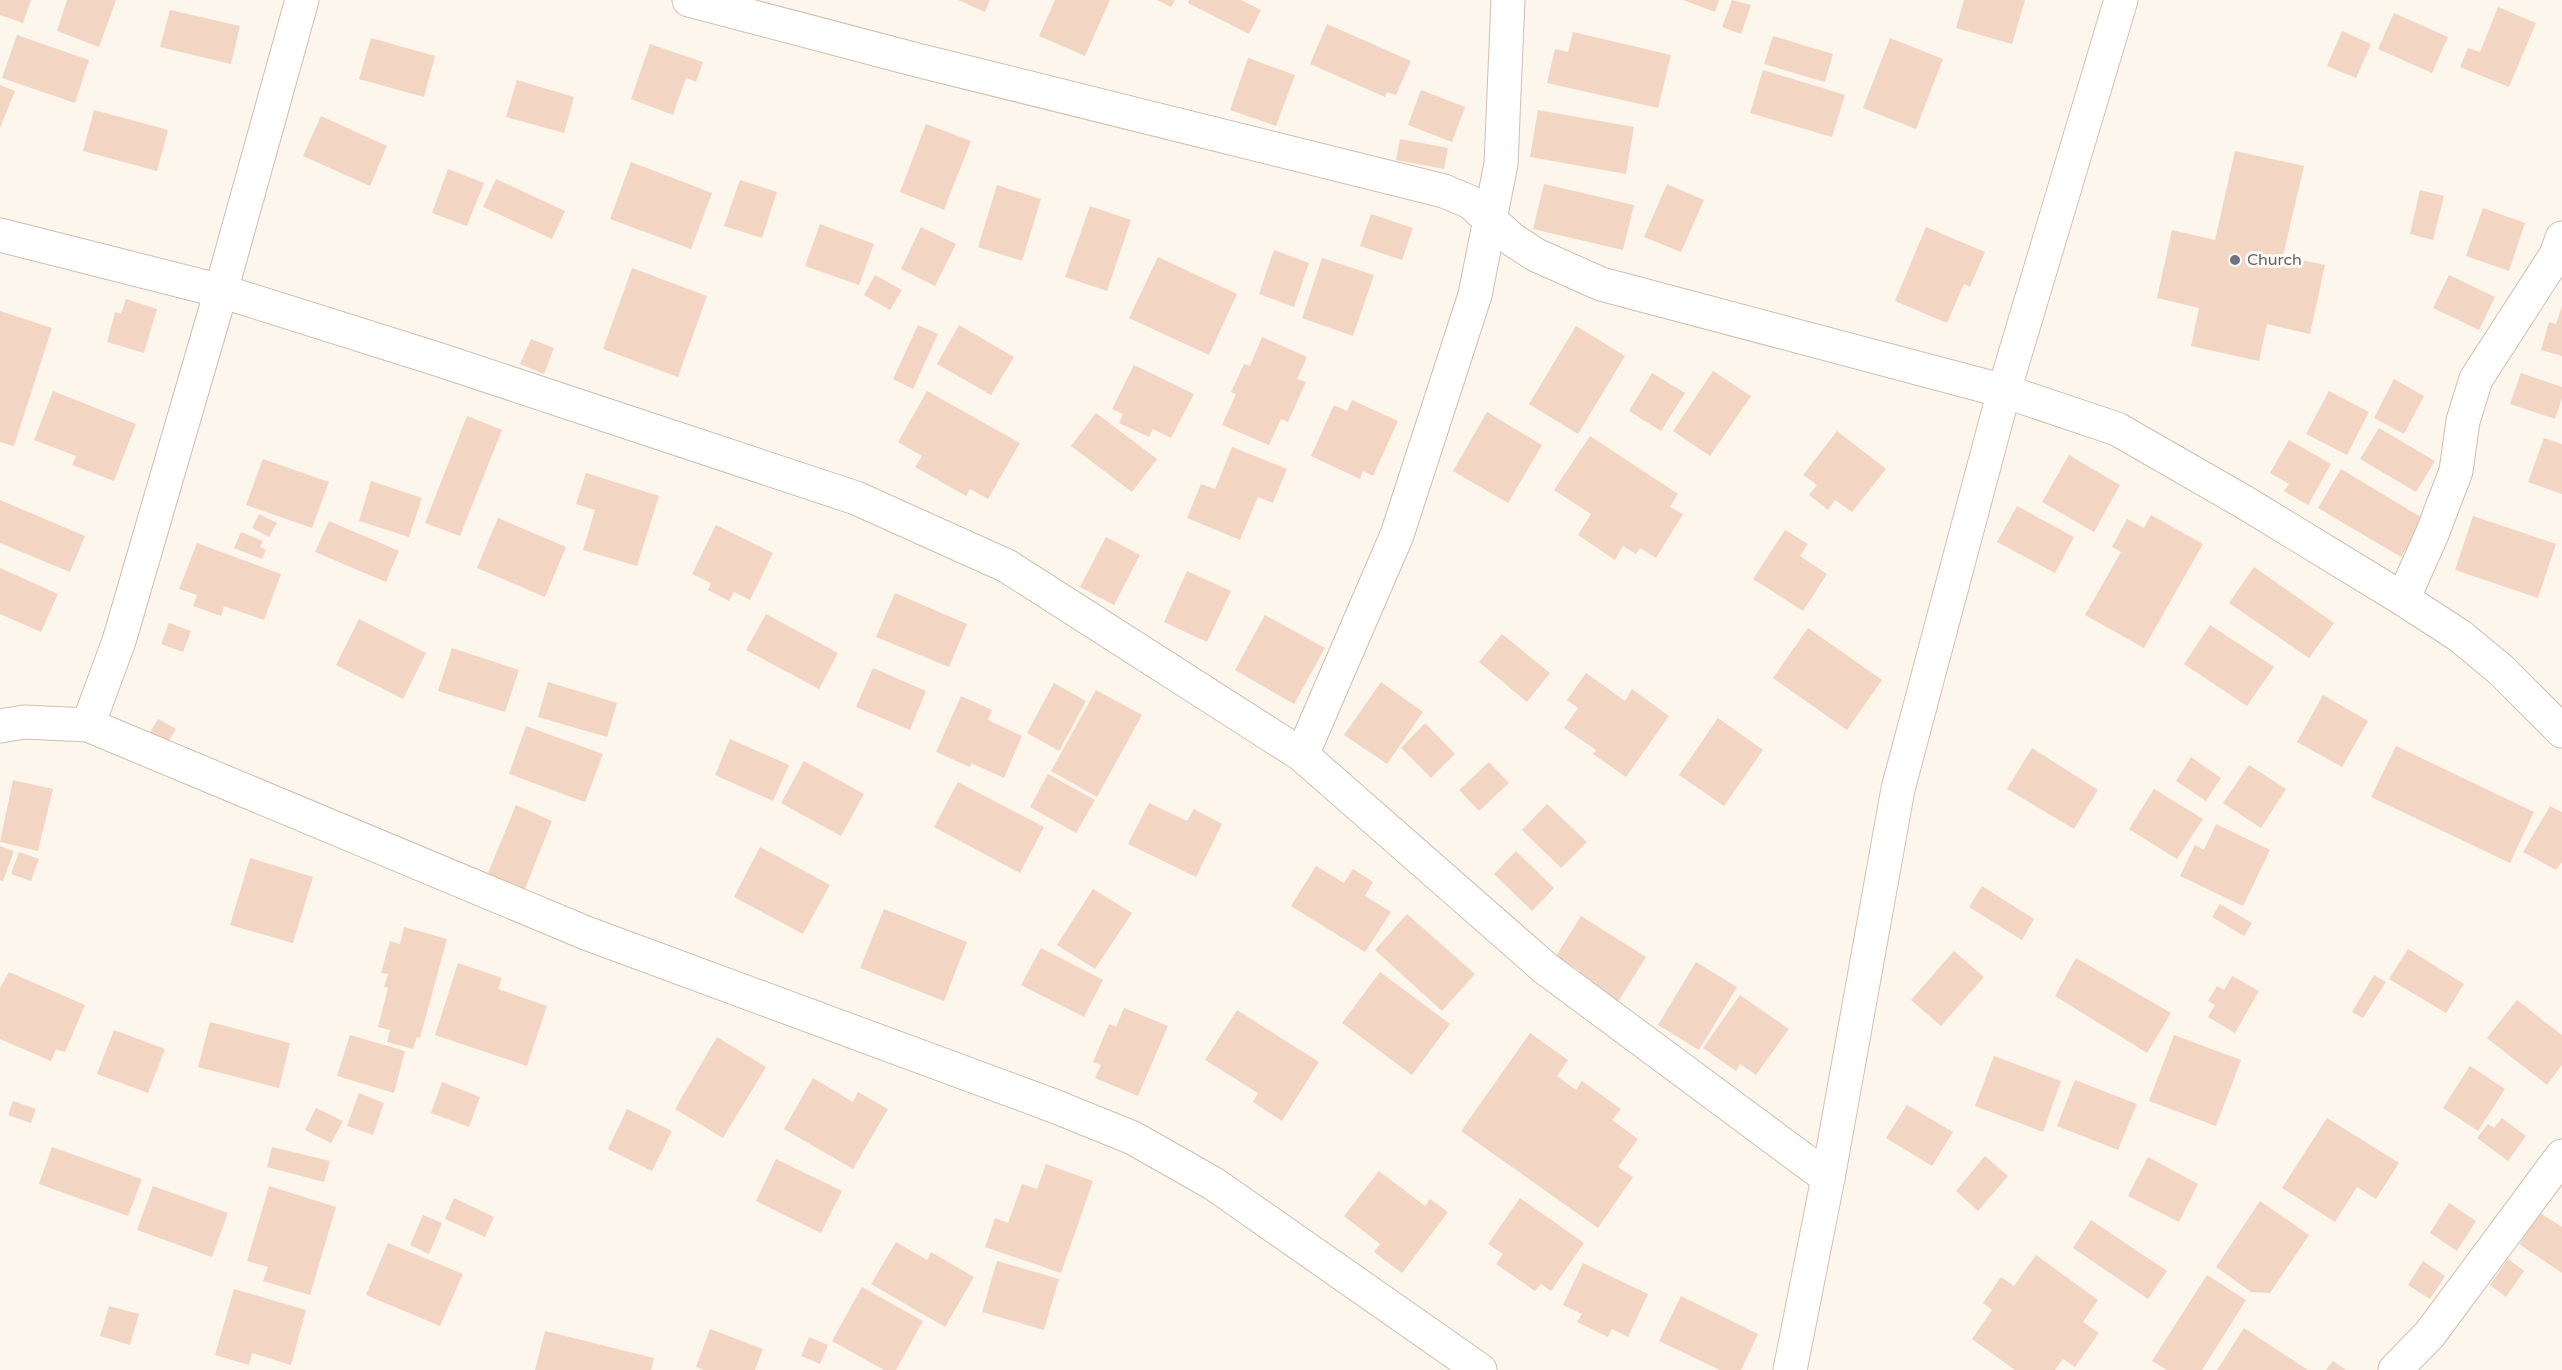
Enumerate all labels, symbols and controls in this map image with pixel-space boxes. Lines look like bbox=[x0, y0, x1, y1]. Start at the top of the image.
place label: Church bbox=[2247, 250, 2302, 270]
marker: Church bbox=[2228, 253, 2242, 267]

